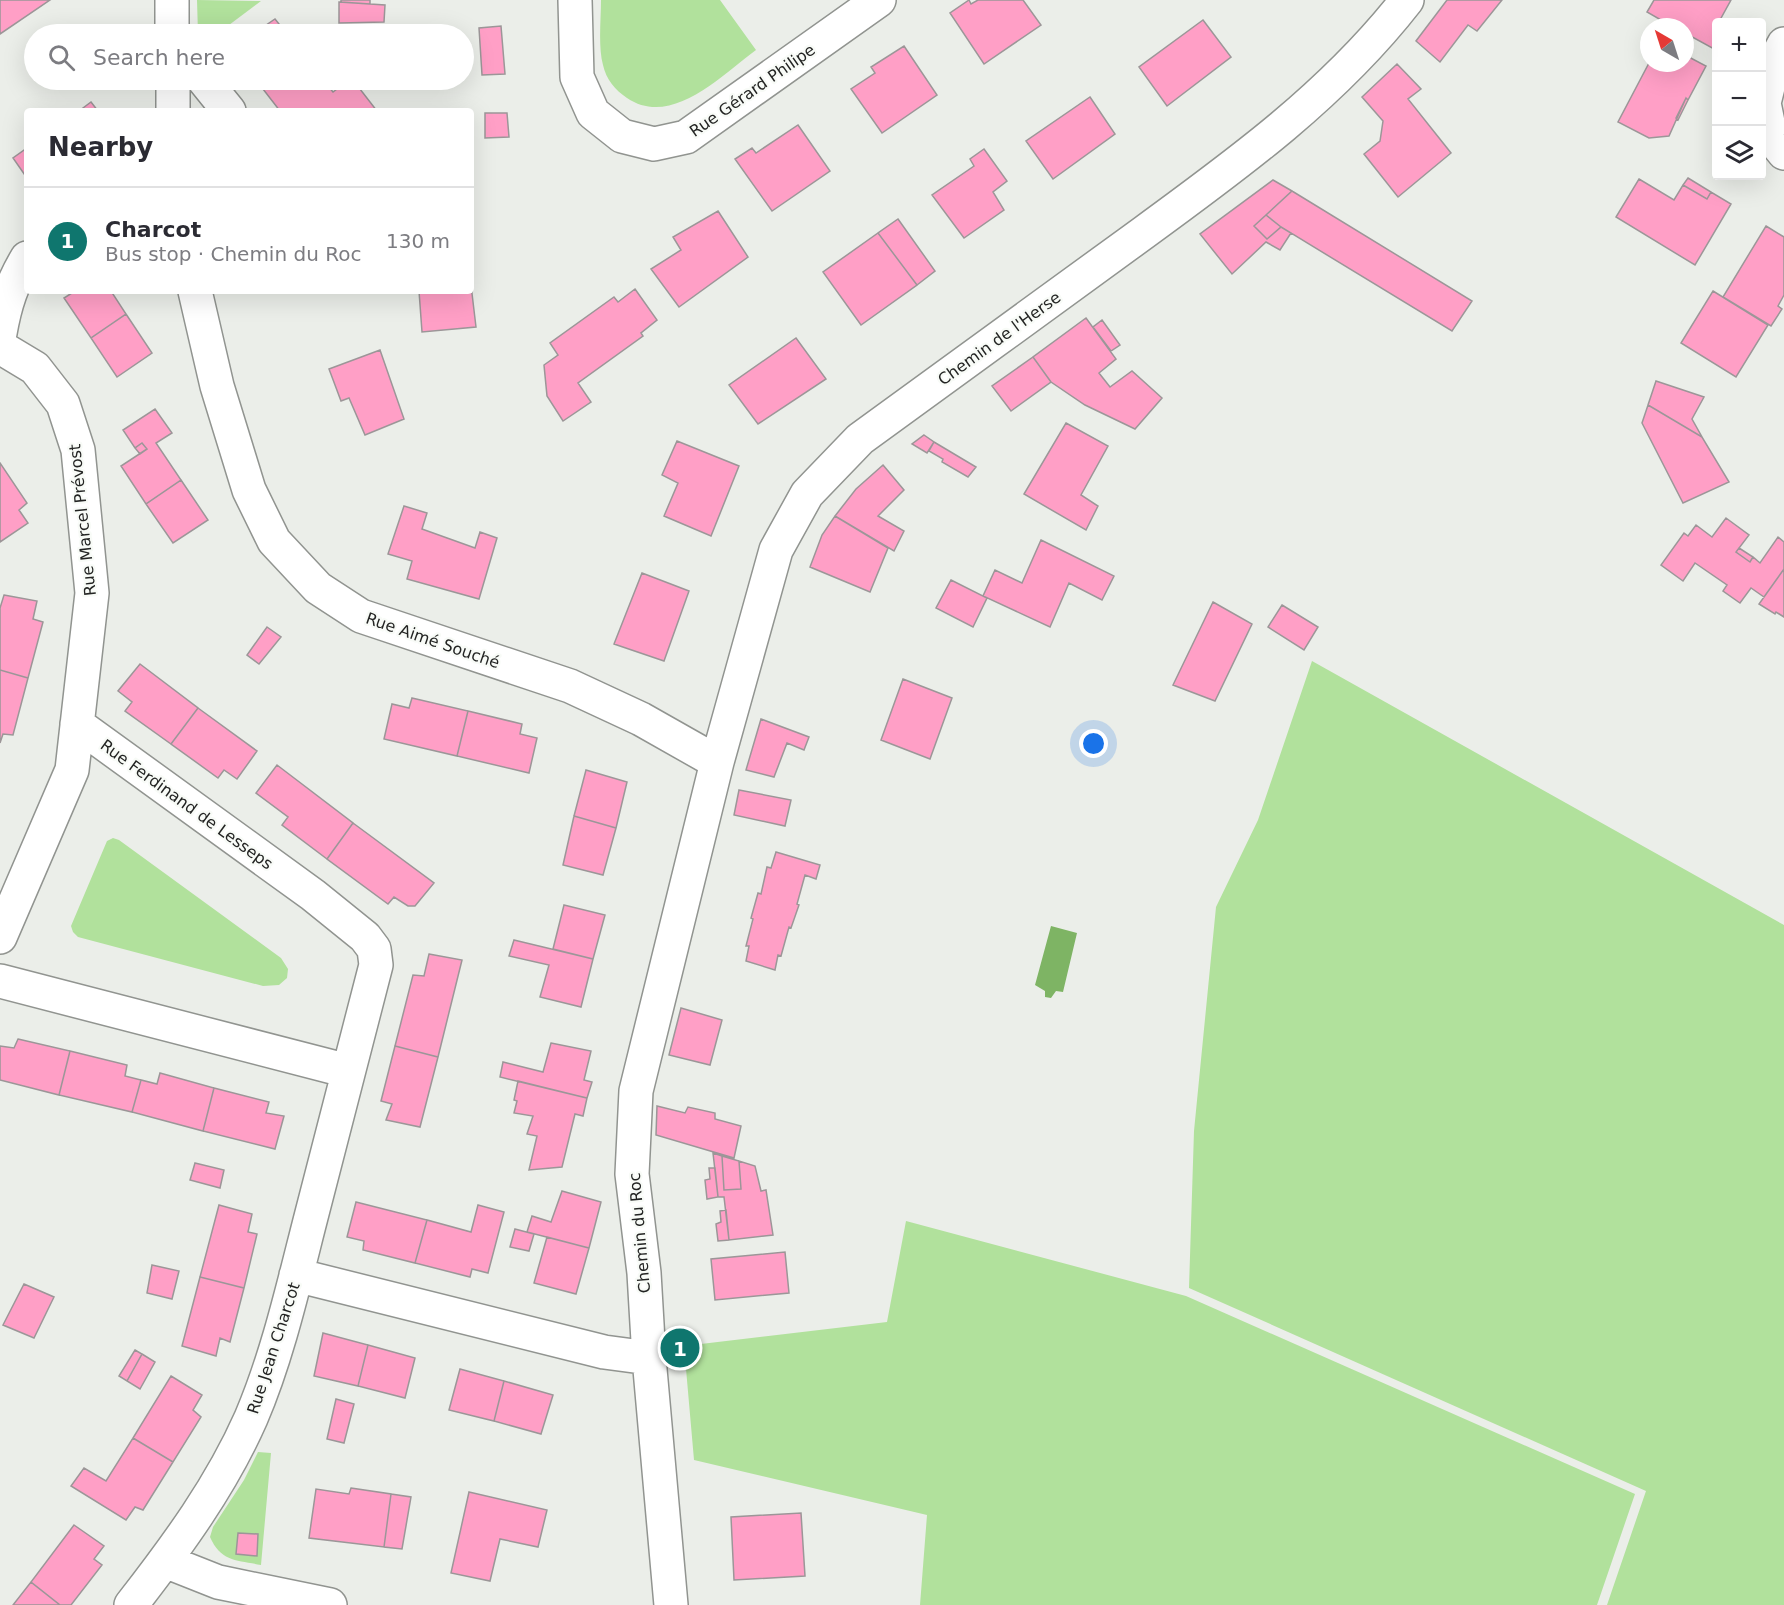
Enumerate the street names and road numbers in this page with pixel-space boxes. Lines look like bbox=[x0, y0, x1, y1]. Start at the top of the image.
street label: Rue Gérard Philipe bbox=[686, 40, 819, 141]
street label: Chemin de l'Herse bbox=[934, 288, 1064, 389]
street label: Rue Marcel Prévost bbox=[65, 443, 100, 597]
street label: Rue Aimé Souché bbox=[363, 609, 502, 672]
street label: Rue Ferdinand de Lesseps bbox=[97, 735, 277, 873]
street label: Chemin du Roc bbox=[625, 1172, 654, 1294]
street label: Rue Jean Charcot bbox=[243, 1280, 304, 1416]

